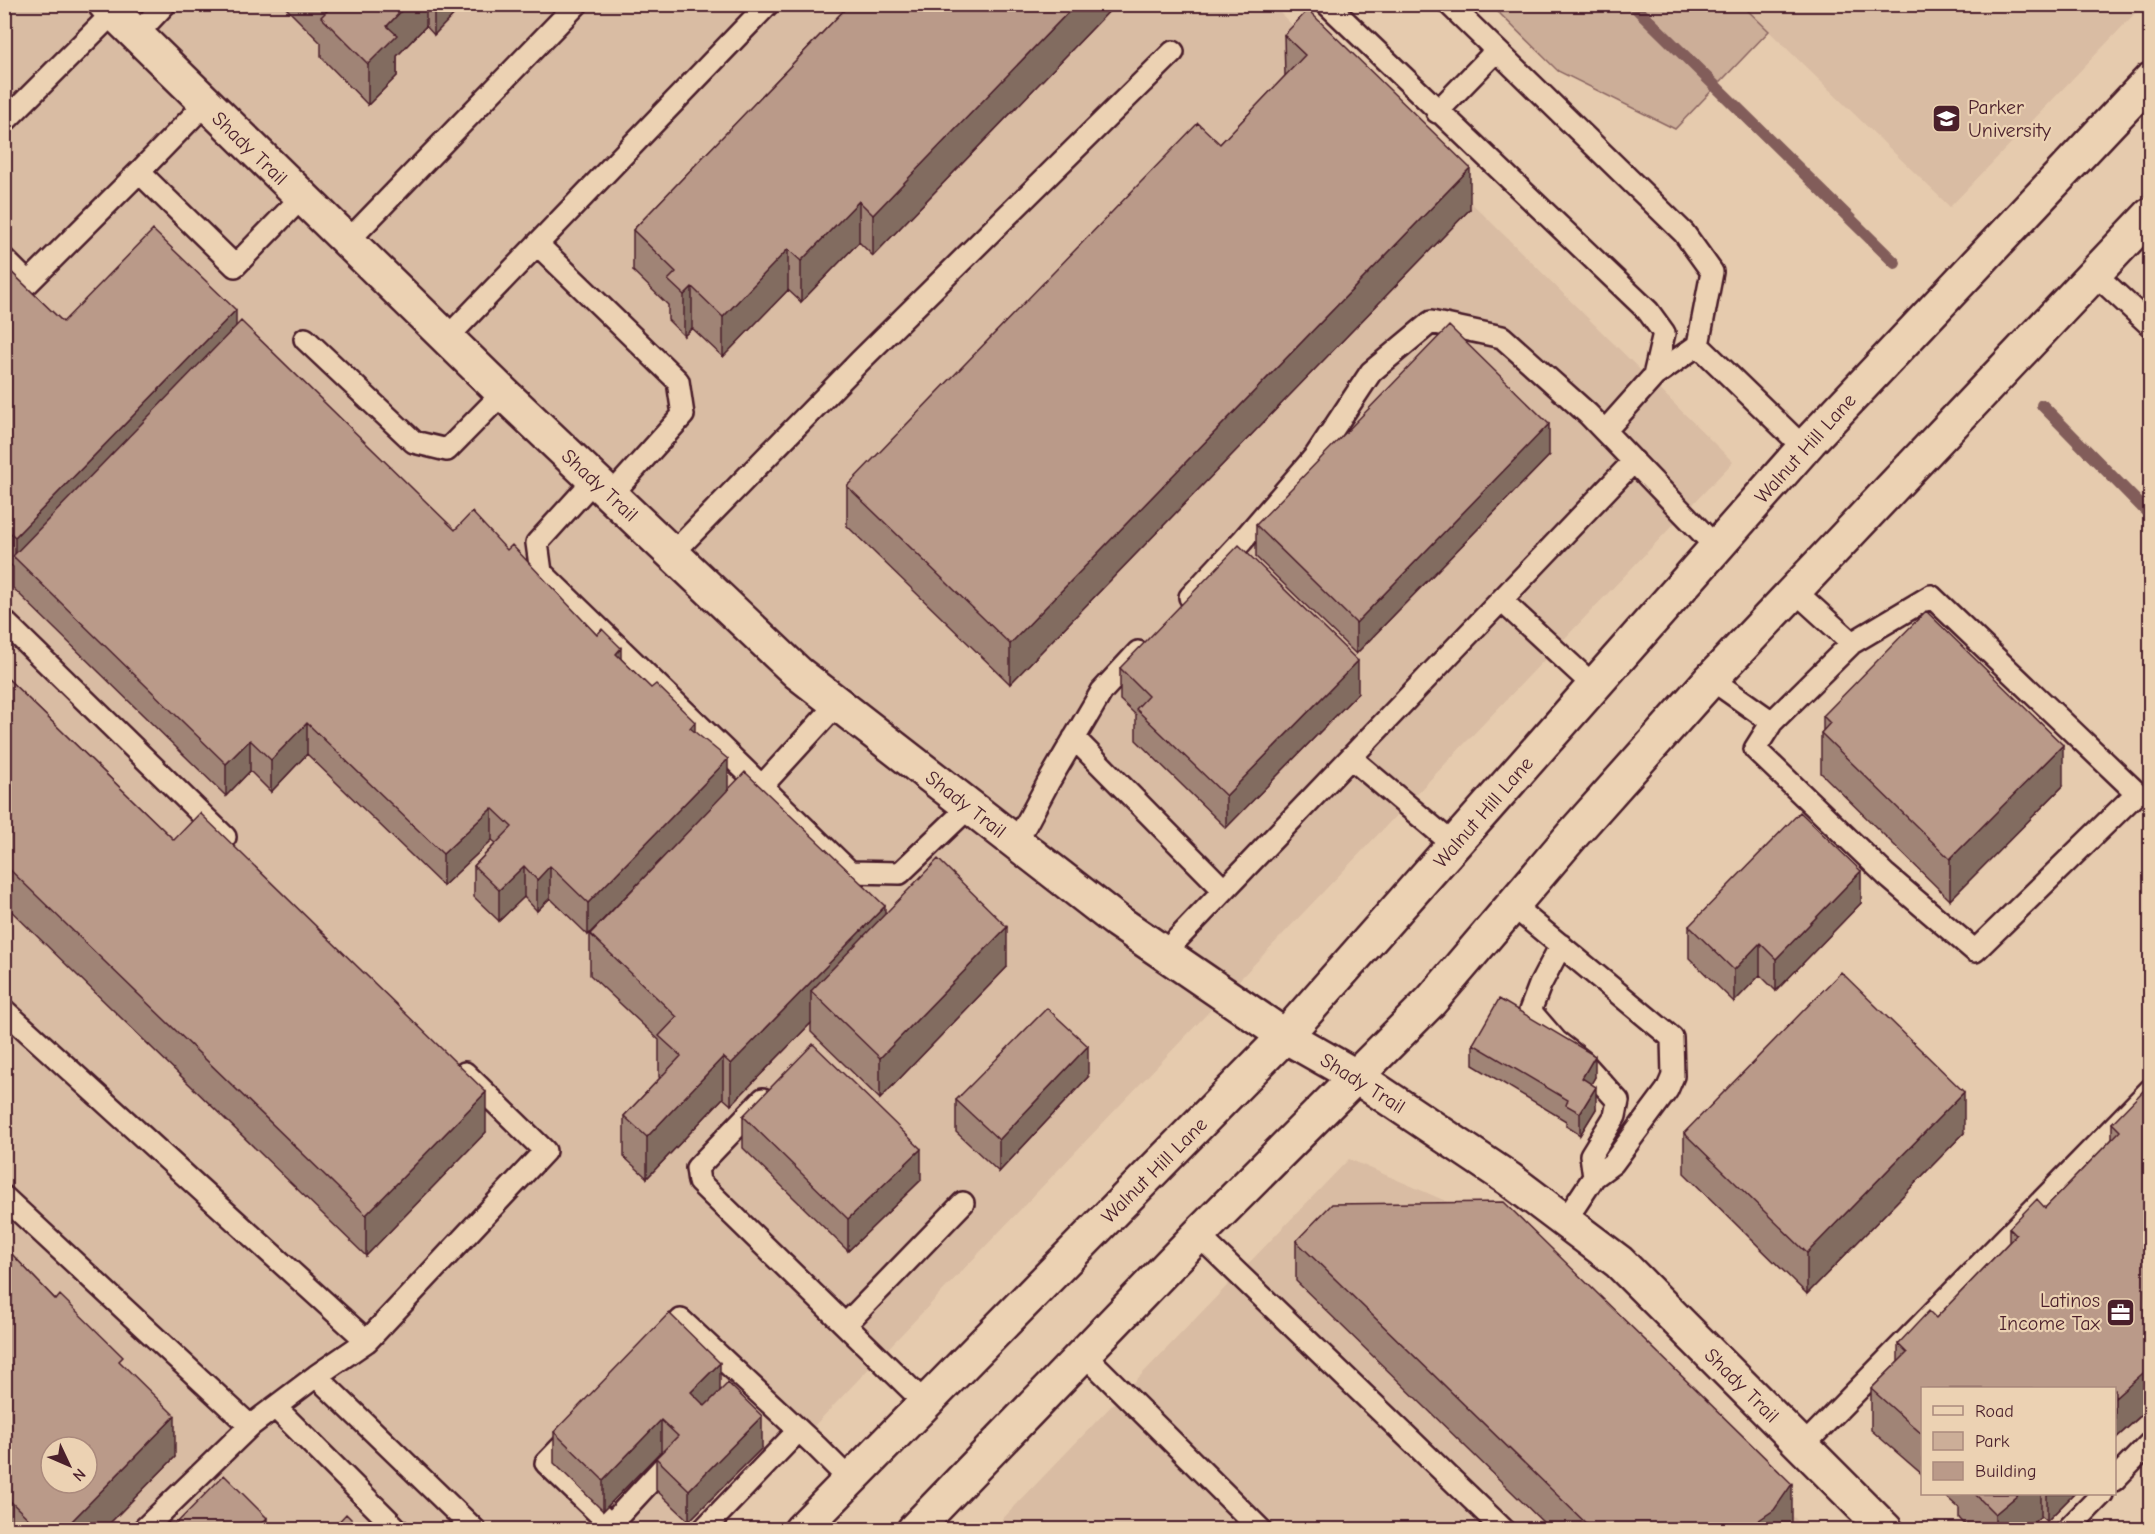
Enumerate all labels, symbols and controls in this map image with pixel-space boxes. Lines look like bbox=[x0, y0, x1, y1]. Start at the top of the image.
place label: Parker University bbox=[1968, 96, 2051, 142]
school or university icon: Parker University bbox=[1931, 103, 1963, 135]
street label: Shady Trail bbox=[207, 107, 292, 190]
street label: Walnut Hill Lane bbox=[1750, 389, 1861, 508]
street label: Shady Trail bbox=[557, 444, 642, 526]
street label: Walnut Hill Lane bbox=[1429, 752, 1538, 873]
street label: Shady Trail bbox=[921, 766, 1010, 843]
street label: Shady Trail bbox=[1316, 1048, 1409, 1118]
street label: Walnut Hill Lane bbox=[1097, 1113, 1212, 1228]
place label: Latinos Income Tax bbox=[1999, 1289, 2101, 1335]
office icon: Latinos Income Tax bbox=[2105, 1296, 2137, 1328]
street label: Shady Trail bbox=[1700, 1343, 1784, 1427]
legend bbox=[1921, 1387, 2116, 1495]
text: Road bbox=[1975, 1401, 2014, 1422]
text: Park bbox=[1975, 1431, 2010, 1452]
north arrow bbox=[39, 1435, 99, 1495]
text: Building bbox=[1975, 1461, 2037, 1482]
text: N bbox=[69, 1465, 89, 1485]

